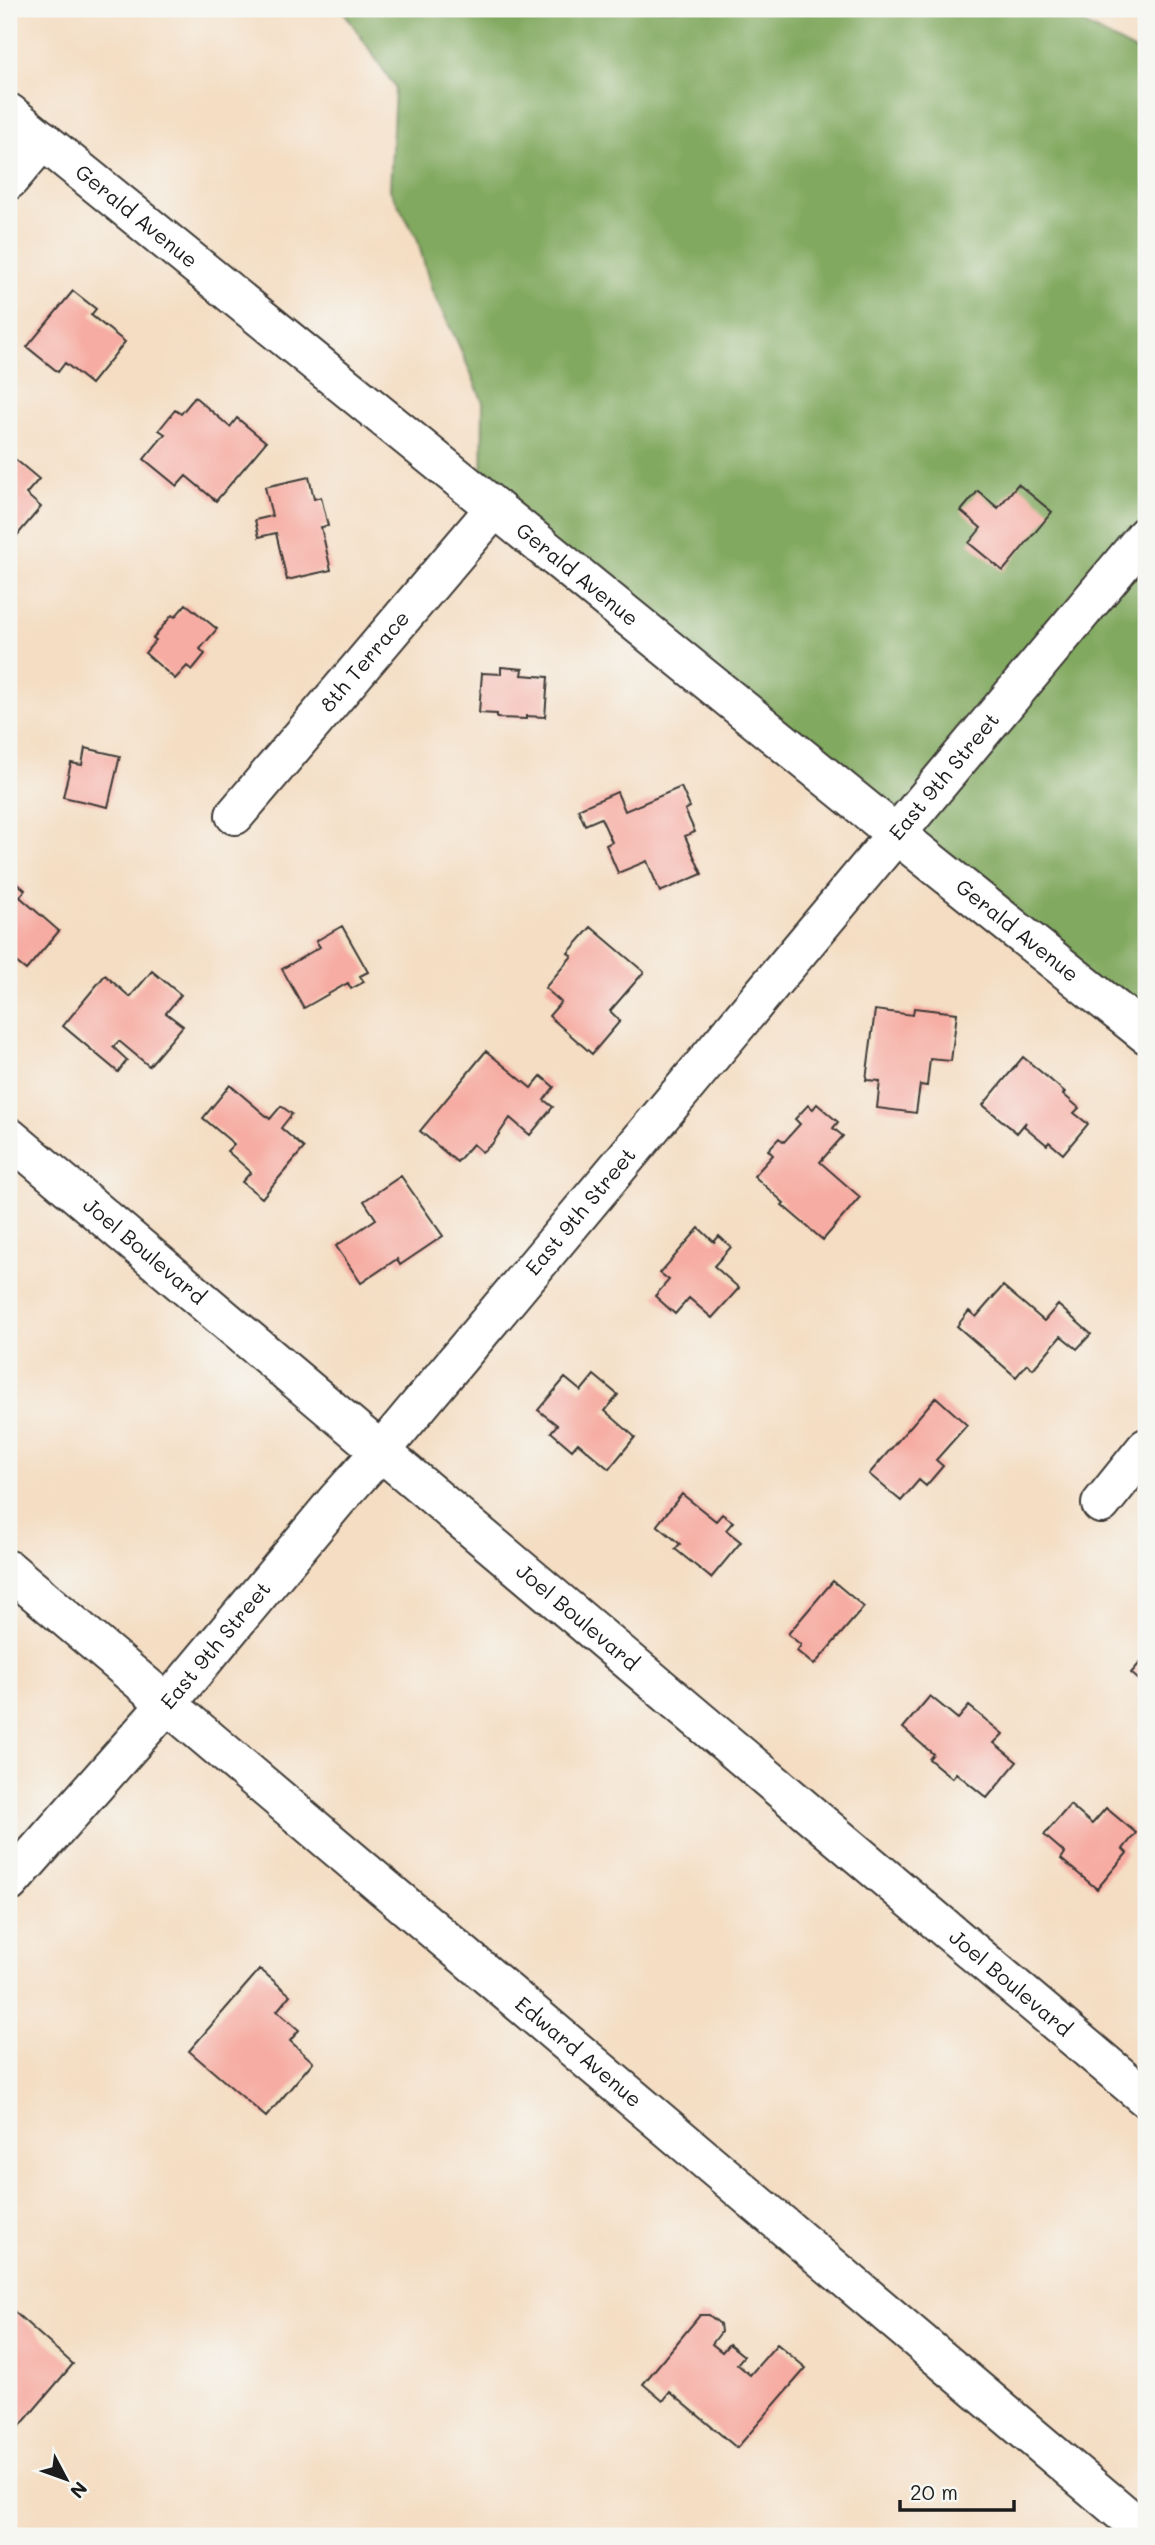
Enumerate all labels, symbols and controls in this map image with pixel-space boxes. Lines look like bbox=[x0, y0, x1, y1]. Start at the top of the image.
street label: Gerald Avenue bbox=[70, 157, 204, 273]
street label: Gerald Avenue bbox=[511, 516, 645, 631]
street label: 8th Terrace bbox=[313, 604, 414, 717]
street label: East 9th Street bbox=[882, 706, 1004, 845]
street label: Gerald Avenue bbox=[951, 872, 1085, 987]
street label: East 9th Street bbox=[519, 1141, 641, 1280]
street label: Joel Boulevard bbox=[78, 1191, 212, 1310]
street label: Joel Boulevard bbox=[511, 1557, 645, 1676]
street label: East 9th Street bbox=[154, 1575, 276, 1714]
street label: Joel Boulevard bbox=[944, 1923, 1078, 2042]
street label: Edward Avenue bbox=[510, 1990, 648, 2112]
north arrow bbox=[32, 2444, 102, 2514]
scale bar bbox=[900, 2468, 1013, 2512]
text: N bbox=[65, 2477, 93, 2504]
text: 20 m bbox=[910, 2478, 958, 2505]

